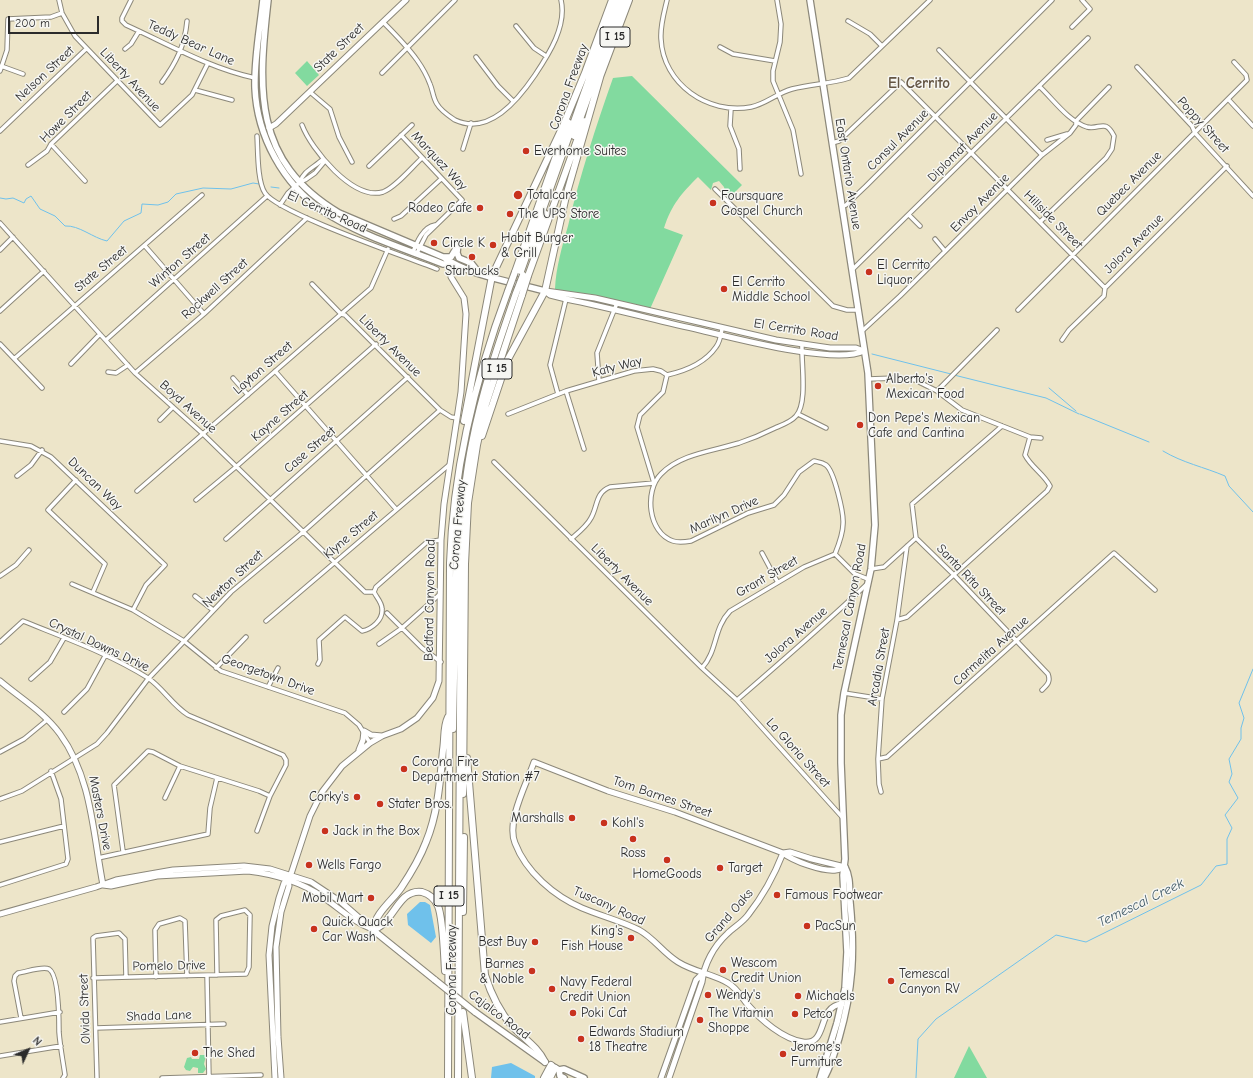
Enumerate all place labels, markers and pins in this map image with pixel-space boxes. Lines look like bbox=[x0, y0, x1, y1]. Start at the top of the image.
place label: Everhome Suites bbox=[534, 143, 626, 159]
marker: Everhome Suites bbox=[521, 146, 531, 156]
place label: Totalcare bbox=[527, 187, 577, 203]
place label: Foursquare Gospel Church bbox=[721, 188, 803, 219]
marker: Totalcare bbox=[512, 189, 524, 201]
marker: Foursquare Gospel Church bbox=[708, 198, 718, 208]
place label: Rodeo Cafe bbox=[408, 200, 472, 216]
marker: Rodeo Cafe bbox=[475, 203, 485, 213]
place label: The UPS Store bbox=[518, 206, 599, 222]
marker: The UPS Store bbox=[505, 209, 515, 219]
place label: Habit Burger & Grill bbox=[501, 230, 573, 261]
place label: Circle K bbox=[442, 235, 485, 251]
marker: Circle K bbox=[429, 238, 439, 248]
marker: Habit Burger & Grill bbox=[488, 240, 498, 250]
marker: Starbucks bbox=[467, 252, 477, 262]
place label: El Cerrito Liquor bbox=[877, 257, 930, 288]
place label: Starbucks bbox=[445, 263, 499, 279]
marker: El Cerrito Liquor bbox=[864, 267, 874, 277]
place label: El Cerrito Middle School bbox=[732, 274, 810, 305]
marker: El Cerrito Middle School bbox=[719, 284, 729, 294]
place label: Alberto's Mexican Food bbox=[886, 371, 964, 402]
marker: Alberto's Mexican Food bbox=[873, 381, 883, 391]
place label: Don Pepe's Mexican Cafe and Cantina bbox=[868, 410, 980, 441]
marker: Don Pepe's Mexican Cafe and Cantina bbox=[855, 420, 865, 430]
place label: Corona Fire Department Station #7 bbox=[412, 754, 540, 785]
marker: Corona Fire Department Station #7 bbox=[399, 764, 409, 774]
place label: Corky's bbox=[309, 789, 349, 805]
marker: Corky's bbox=[352, 792, 362, 802]
place label: Stater Bros. bbox=[388, 796, 452, 812]
marker: Stater Bros. bbox=[375, 799, 385, 809]
place label: Marshalls bbox=[511, 810, 564, 826]
marker: Marshalls bbox=[567, 813, 577, 823]
place label: Kohl's bbox=[612, 815, 644, 831]
marker: Kohl's bbox=[599, 818, 609, 828]
place label: Jack in the Box bbox=[333, 823, 419, 839]
marker: Jack in the Box bbox=[320, 826, 330, 836]
marker: Ross bbox=[628, 834, 638, 844]
place label: Ross bbox=[620, 845, 646, 861]
marker: HomeGoods bbox=[662, 855, 672, 865]
place label: Wells Fargo bbox=[317, 857, 381, 873]
marker: Wells Fargo bbox=[304, 860, 314, 870]
place label: Target bbox=[728, 860, 762, 876]
marker: Target bbox=[715, 863, 725, 873]
place label: HomeGoods bbox=[633, 866, 701, 882]
place label: Famous Footwear bbox=[785, 887, 883, 903]
place label: Mobil Mart bbox=[302, 890, 363, 906]
marker: Famous Footwear bbox=[772, 890, 782, 900]
marker: Mobil Mart bbox=[366, 893, 376, 903]
place label: Quick Quack Car Wash bbox=[322, 914, 393, 945]
place label: PacSun bbox=[815, 918, 856, 934]
marker: PacSun bbox=[802, 921, 812, 931]
place label: King's Fish House bbox=[561, 923, 623, 954]
marker: Quick Quack Car Wash bbox=[309, 924, 319, 934]
marker: King's Fish House bbox=[626, 933, 636, 943]
place label: Best Buy bbox=[478, 934, 527, 950]
marker: Best Buy bbox=[530, 937, 540, 947]
place label: Wescom Credit Union bbox=[731, 955, 801, 986]
place label: Barnes & Noble bbox=[480, 956, 524, 987]
marker: Wescom Credit Union bbox=[718, 965, 728, 975]
marker: Barnes & Noble bbox=[527, 966, 537, 976]
place label: Temescal Canyon RV bbox=[899, 966, 960, 997]
place label: Navy Federal Credit Union bbox=[560, 974, 632, 1005]
marker: Temescal Canyon RV bbox=[886, 976, 896, 986]
marker: Navy Federal Credit Union bbox=[547, 984, 557, 994]
place label: Wendy's bbox=[716, 987, 761, 1003]
place label: Michaels bbox=[806, 988, 855, 1004]
marker: Wendy's bbox=[703, 990, 713, 1000]
marker: Michaels bbox=[793, 991, 803, 1001]
place label: Poki Cat bbox=[581, 1005, 627, 1021]
place label: The Vitamin Shoppe bbox=[708, 1005, 773, 1036]
place label: Petco bbox=[803, 1006, 833, 1022]
marker: Poki Cat bbox=[568, 1008, 578, 1018]
marker: Petco bbox=[790, 1009, 800, 1019]
marker: The Vitamin Shoppe bbox=[695, 1015, 705, 1025]
place label: Edwards Stadium 18 Theatre bbox=[589, 1024, 684, 1055]
marker: Edwards Stadium 18 Theatre bbox=[576, 1034, 586, 1044]
place label: Jerome's Furniture bbox=[791, 1039, 842, 1070]
place label: The Shed bbox=[203, 1045, 255, 1061]
marker: The Shed bbox=[190, 1048, 200, 1058]
marker: Jerome's Furniture bbox=[778, 1049, 788, 1059]

